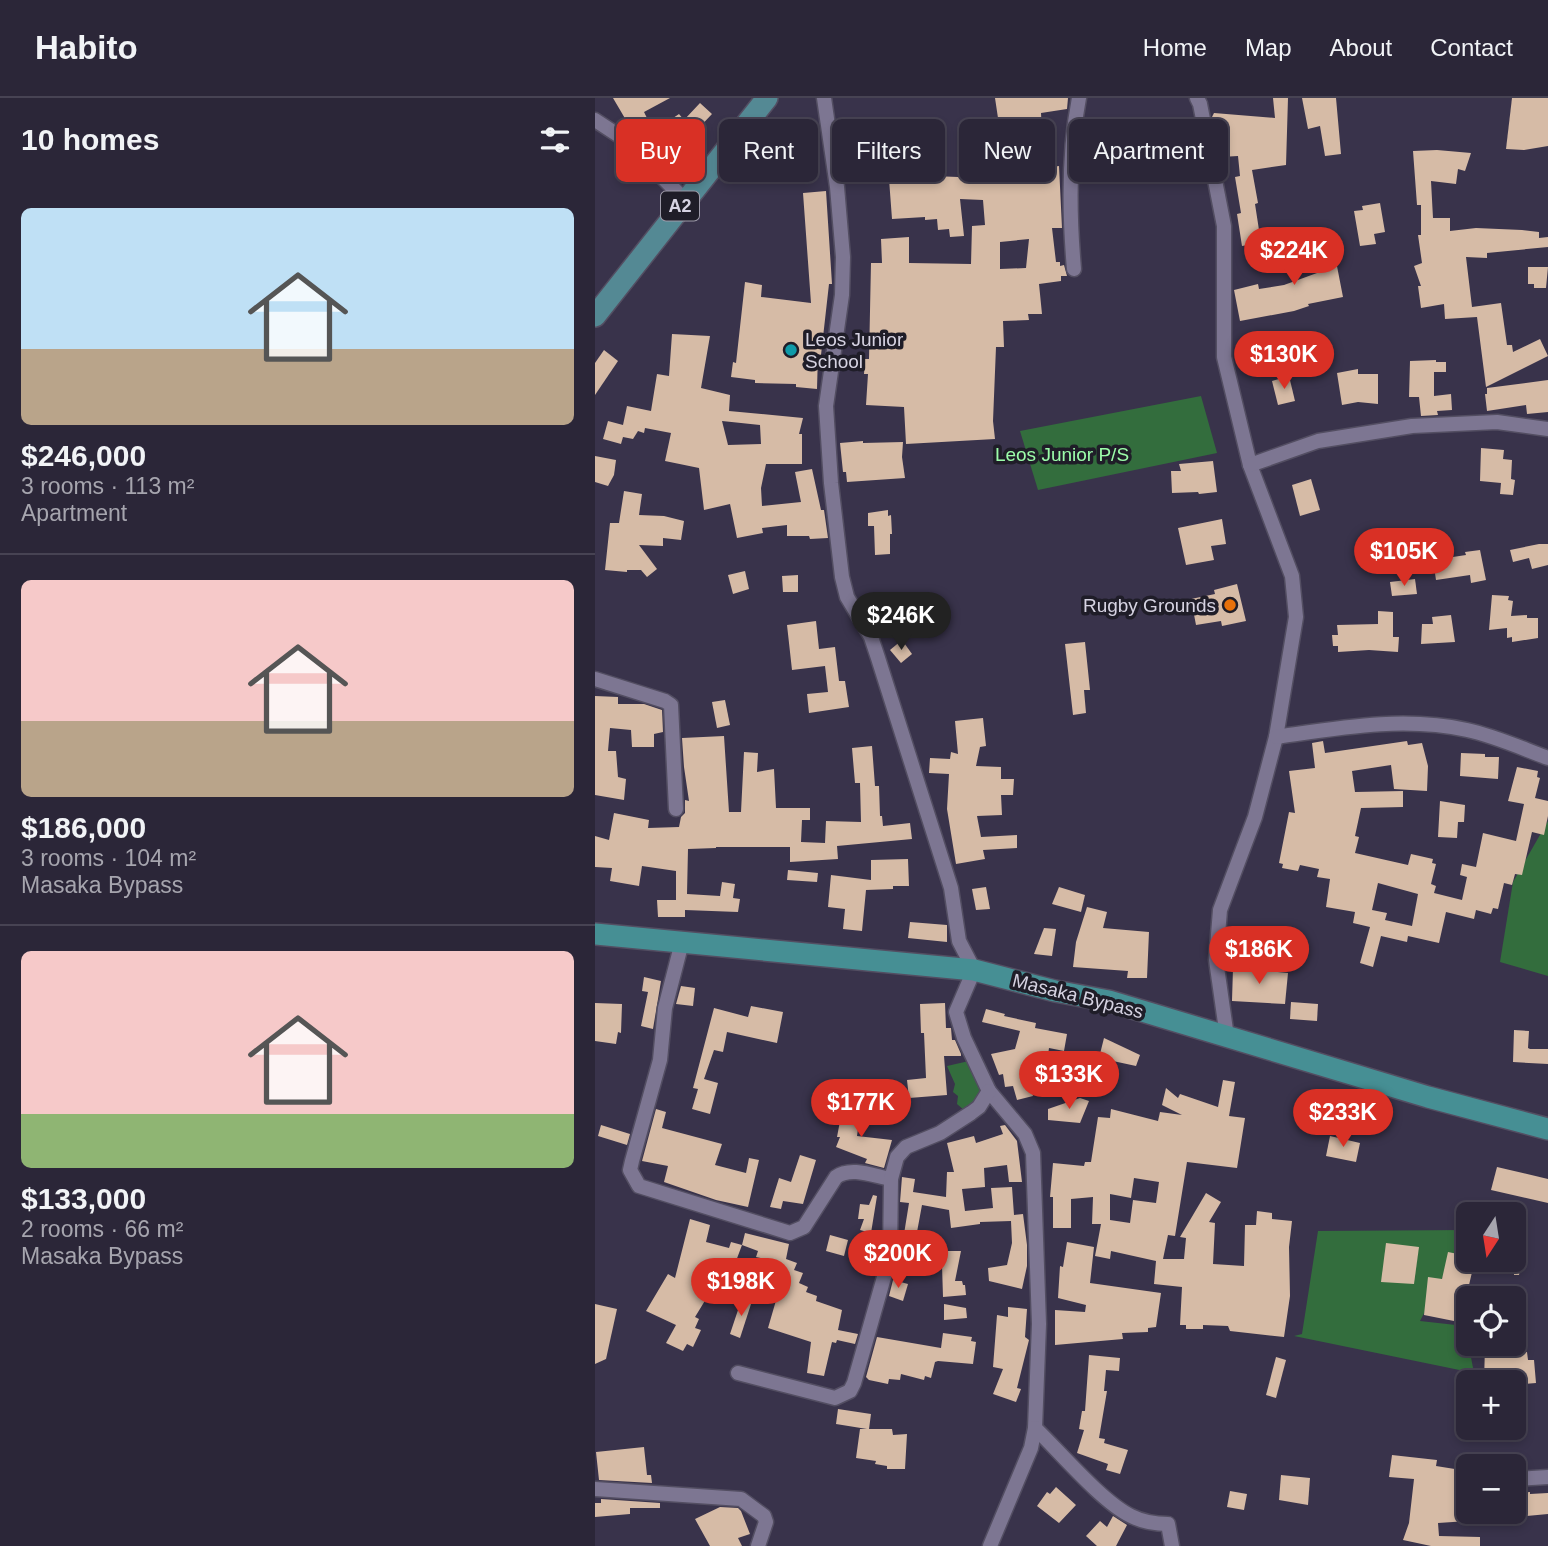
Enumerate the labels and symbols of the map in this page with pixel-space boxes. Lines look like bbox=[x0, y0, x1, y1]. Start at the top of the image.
road number: A2 bbox=[661, 192, 699, 220]
pin: $224K bbox=[1245, 228, 1343, 287]
place label: Leos Junior School bbox=[805, 329, 904, 372]
pin: $130K bbox=[1235, 331, 1333, 391]
marker: Leos Junior School bbox=[783, 342, 799, 358]
park label: Leos Junior P/S bbox=[995, 444, 1129, 465]
pin: $105K bbox=[1355, 528, 1453, 588]
pin: $246K bbox=[852, 592, 950, 652]
place label: Rugby Grounds bbox=[1083, 595, 1216, 616]
marker: Rugby Grounds bbox=[1222, 597, 1238, 613]
pin: $186K bbox=[1210, 926, 1308, 986]
street label: Masaka Bypass bbox=[1010, 970, 1146, 1022]
pin: $133K bbox=[1020, 1052, 1118, 1111]
pin: $177K bbox=[812, 1080, 910, 1139]
pin: $233K bbox=[1294, 1090, 1392, 1149]
north arrow bbox=[1456, 1202, 1526, 1272]
pin: $200K bbox=[849, 1230, 947, 1290]
pin: $198K bbox=[692, 1258, 790, 1318]

